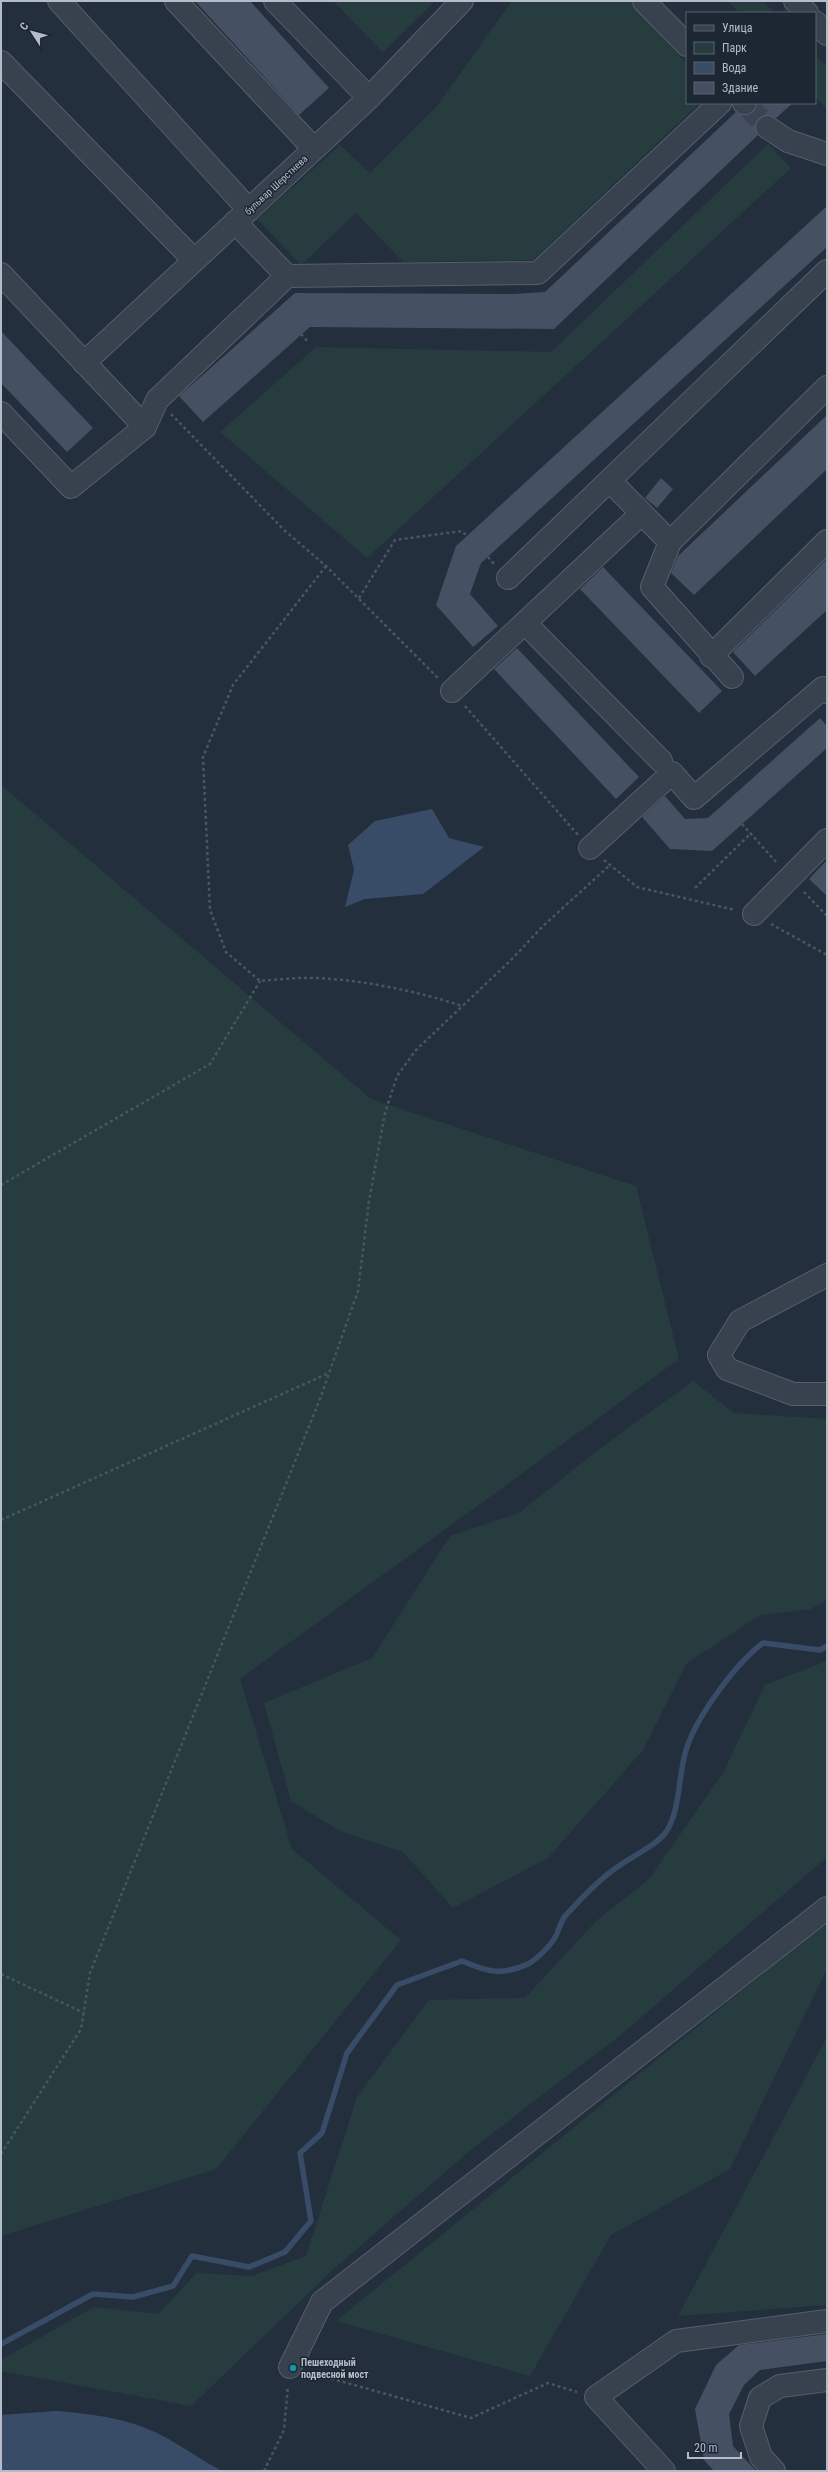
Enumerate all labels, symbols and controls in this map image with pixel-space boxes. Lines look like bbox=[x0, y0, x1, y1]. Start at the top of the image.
north arrow bbox=[12, 12, 52, 52]
legend bbox=[686, 12, 816, 104]
text: С bbox=[17, 20, 31, 33]
text: Улица bbox=[722, 21, 753, 35]
text: Парк bbox=[722, 41, 747, 55]
text: Вода bbox=[722, 61, 747, 75]
text: Здание bbox=[722, 81, 759, 95]
street label: бульвар Шерстнева bbox=[242, 153, 310, 217]
place label: Пешеходный подвесной мост bbox=[301, 2357, 369, 2380]
marker: Пешеходный подвесной мост bbox=[288, 2363, 298, 2373]
scale bar bbox=[688, 2434, 741, 2460]
text: 20 m bbox=[694, 2441, 718, 2455]

